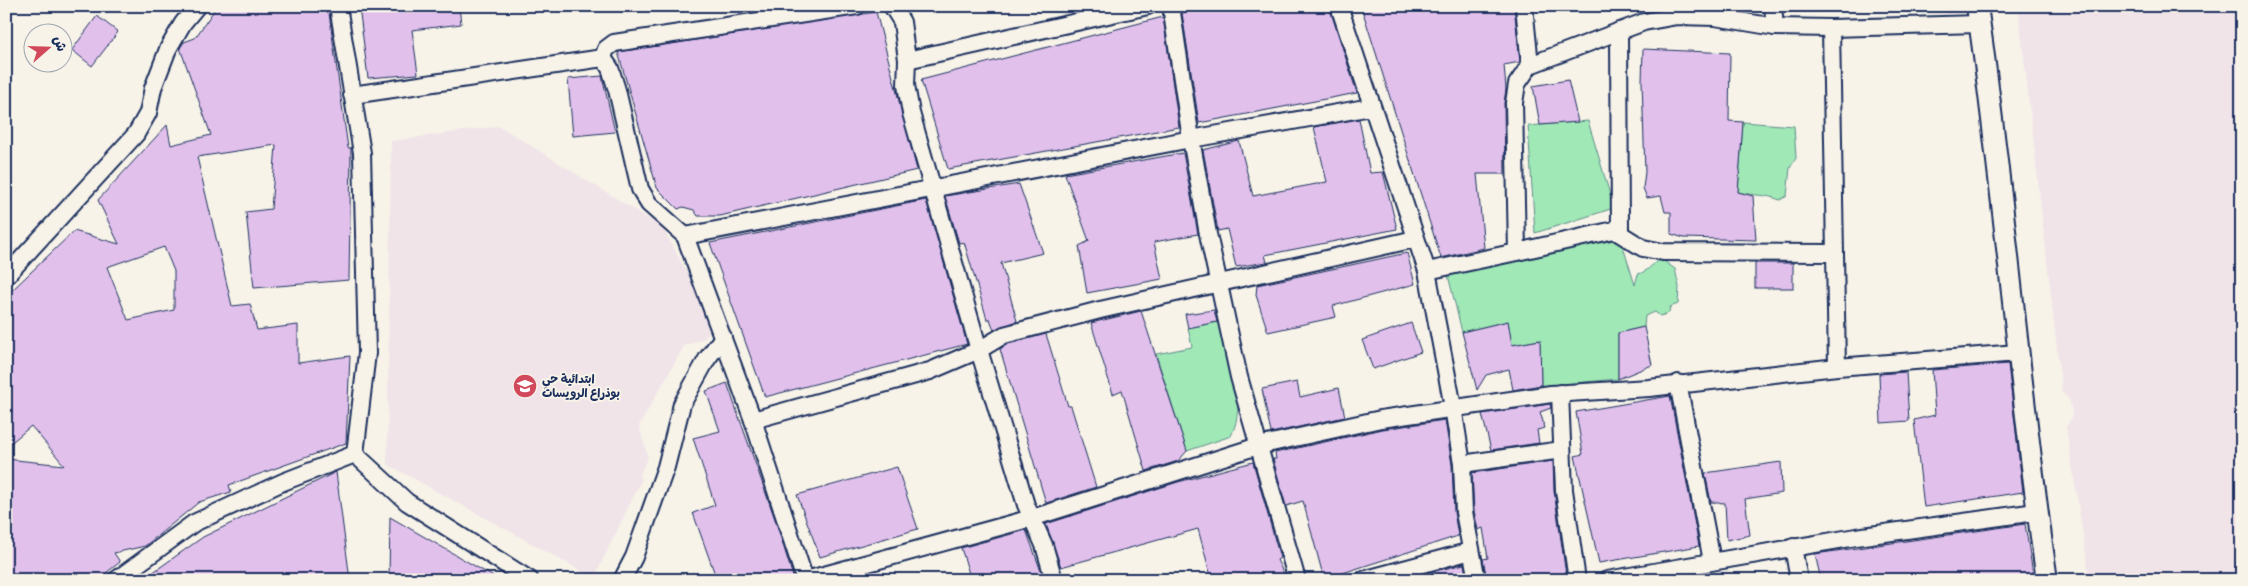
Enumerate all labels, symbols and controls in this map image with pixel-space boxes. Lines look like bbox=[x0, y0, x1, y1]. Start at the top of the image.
north arrow bbox=[22, 22, 72, 72]
text: ش bbox=[49, 34, 70, 54]
place label: ابتدائية حي بوذراع الرويسات bbox=[542, 372, 620, 401]
school or university icon: ابتدائية حي بوذراع الرويسات bbox=[512, 373, 538, 399]

